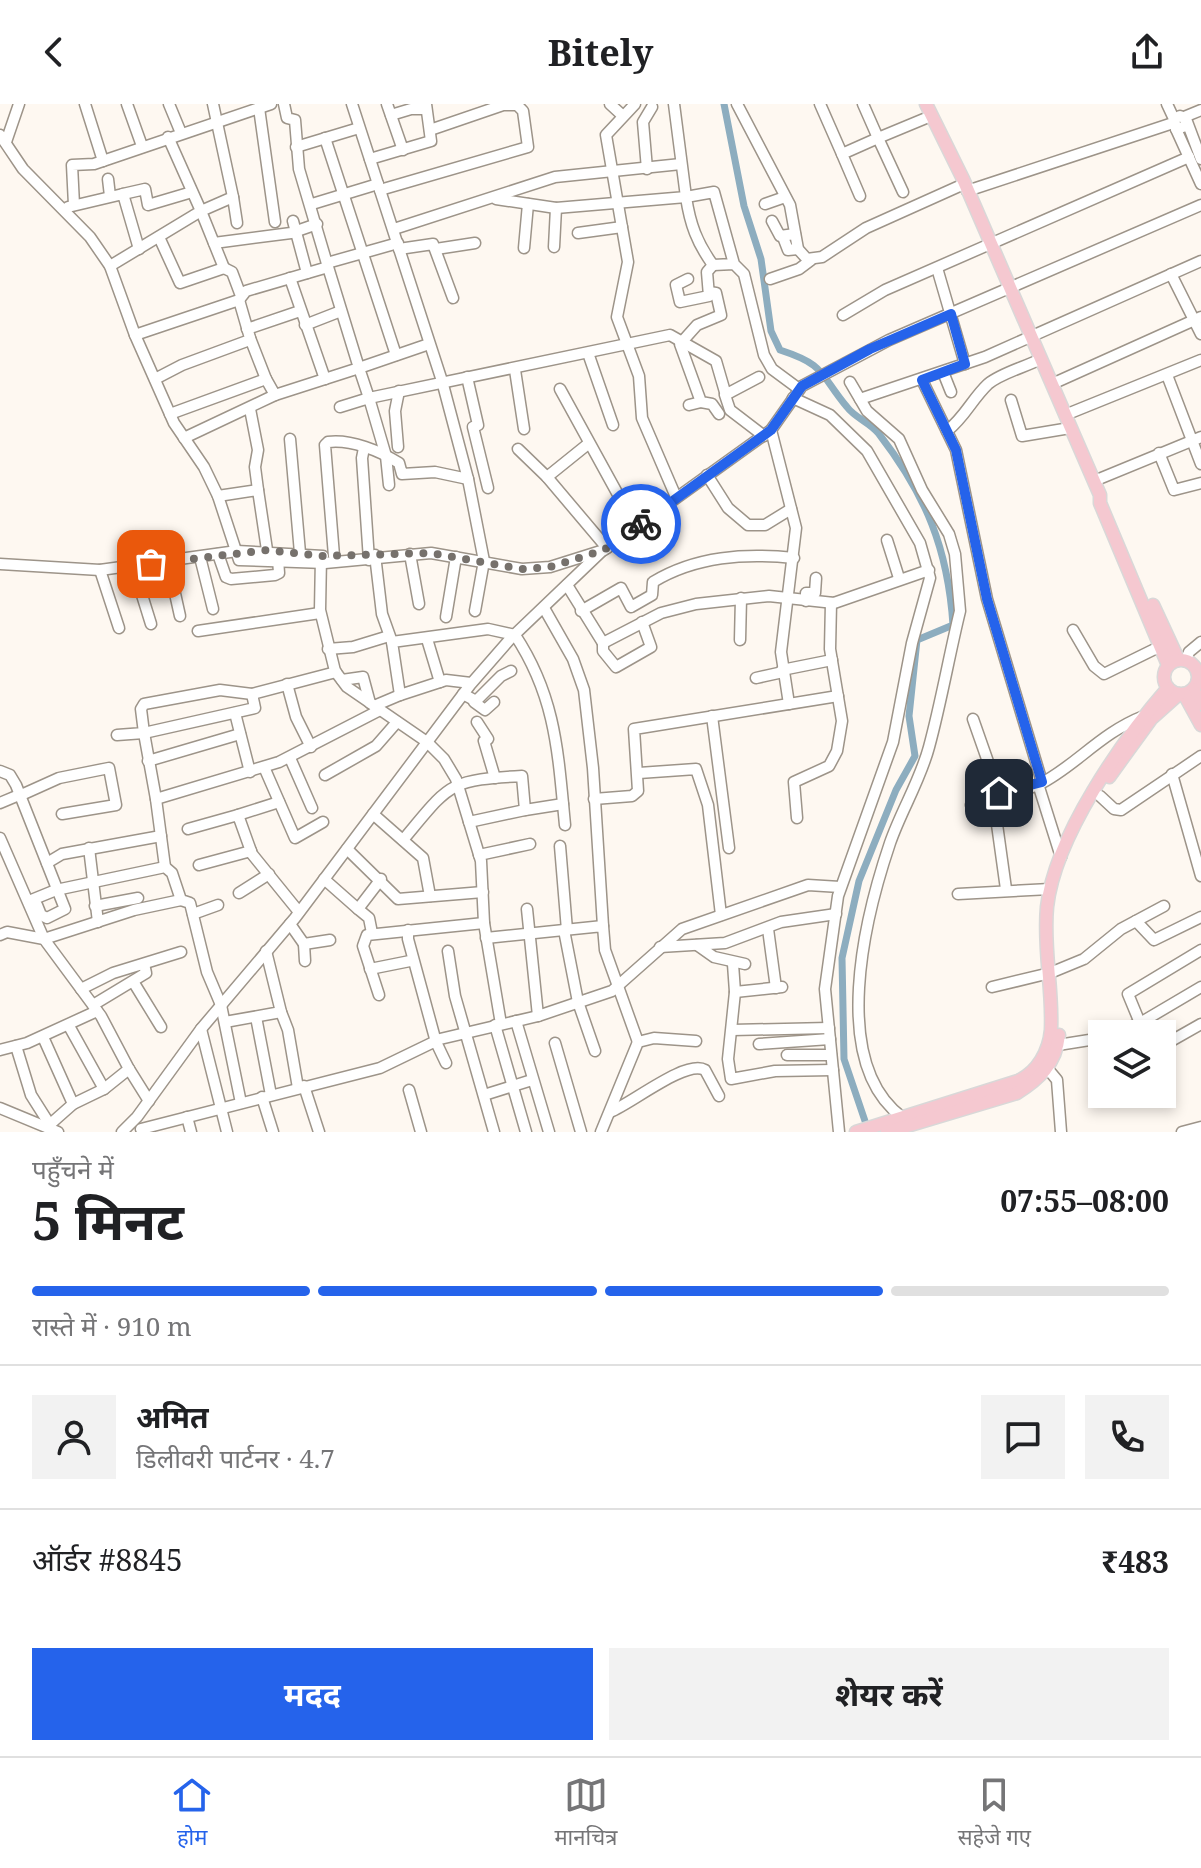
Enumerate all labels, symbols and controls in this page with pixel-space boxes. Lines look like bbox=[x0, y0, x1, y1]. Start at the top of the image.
text: Bitely bbox=[548, 28, 653, 77]
icon: back bbox=[32, 30, 76, 74]
icon: share bbox=[1125, 30, 1169, 74]
courier bbox=[601, 484, 681, 564]
icon: bike bbox=[619, 502, 663, 546]
pin bbox=[117, 530, 185, 598]
icon: bag bbox=[129, 542, 173, 586]
pin bbox=[965, 759, 1033, 827]
icon: home bbox=[977, 771, 1021, 815]
map controls bbox=[1088, 1020, 1176, 1108]
button: layers bbox=[1088, 1020, 1176, 1108]
text: पहुँचने में bbox=[32, 1151, 114, 1187]
text: 07:55–08:00 bbox=[1000, 1180, 1169, 1221]
text: 5 मिनट bbox=[32, 1184, 184, 1255]
text: रास्ते में · 910 m bbox=[32, 1308, 192, 1344]
button: person bbox=[32, 1395, 116, 1479]
button: chat bbox=[981, 1395, 1065, 1479]
button: phone bbox=[1085, 1395, 1169, 1479]
text: अमित bbox=[136, 1396, 209, 1437]
text: डिलीवरी पार्टनर · 4.7 bbox=[136, 1440, 335, 1476]
text: ऑर्डर #8845 bbox=[32, 1539, 183, 1580]
text: ₹483 bbox=[1101, 1541, 1169, 1582]
button: मदद bbox=[32, 1648, 593, 1740]
button: शेयर करें bbox=[609, 1648, 1169, 1740]
tab: होम bbox=[170, 1773, 214, 1854]
tab: मानचित्र bbox=[554, 1773, 617, 1854]
tab: सहेजे गए bbox=[958, 1773, 1031, 1854]

